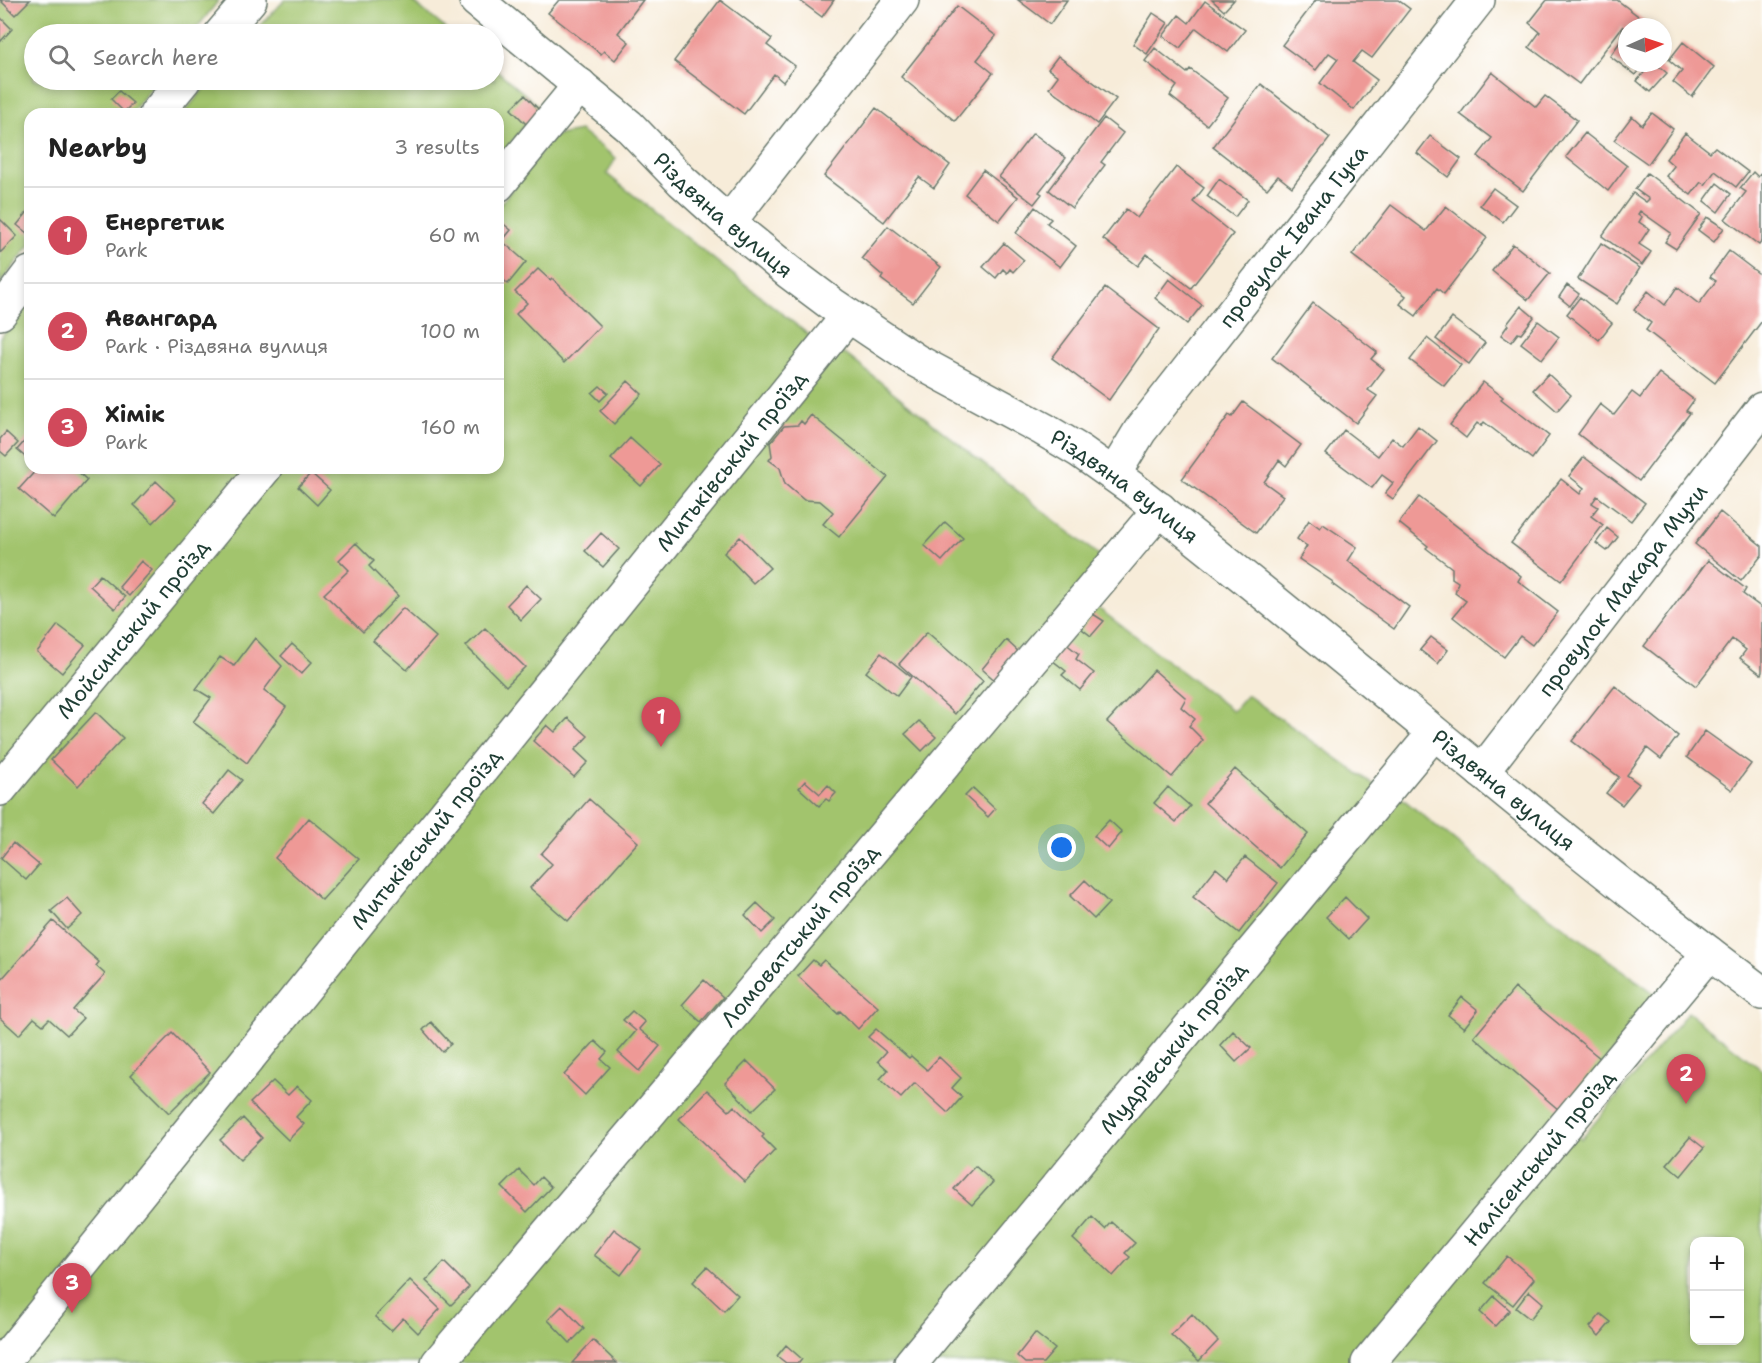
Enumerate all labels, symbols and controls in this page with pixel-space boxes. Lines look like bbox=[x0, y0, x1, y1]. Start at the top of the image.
north arrow bbox=[1618, 18, 1672, 72]
search box bbox=[24, 24, 504, 90]
icon: search bbox=[45, 41, 78, 74]
text: Search here bbox=[93, 43, 219, 72]
text: Nearby bbox=[48, 130, 147, 165]
text: 3 results bbox=[394, 134, 480, 160]
street label: провулок Івана Гука bbox=[1212, 139, 1374, 334]
street label: Різдвяна вулиця bbox=[647, 146, 799, 285]
text: Енергетик bbox=[105, 208, 225, 237]
text: 1 bbox=[63, 222, 72, 248]
text: 60 m bbox=[428, 222, 480, 248]
text: Park bbox=[105, 237, 148, 263]
text: Авангард bbox=[105, 304, 217, 333]
text: 2 bbox=[61, 318, 75, 344]
text: 100 m bbox=[420, 318, 480, 344]
text: Park · Різдвяна вулиця bbox=[105, 333, 328, 359]
street label: Митьківський проїзд bbox=[650, 365, 813, 558]
text: Хімік bbox=[105, 400, 165, 429]
text: 3 bbox=[61, 414, 75, 440]
text: 160 m bbox=[421, 414, 480, 440]
street label: Різдвяна вулиця bbox=[1045, 423, 1205, 550]
text: Park bbox=[105, 429, 148, 455]
street label: провулок Макара Мухи bbox=[1532, 478, 1714, 702]
street label: Мойсинський проїзд bbox=[50, 533, 216, 725]
pin: 1 bbox=[642, 698, 680, 747]
street label: Різдвяна вулиця bbox=[1426, 723, 1581, 857]
street label: Митьківський проїзд bbox=[344, 743, 508, 936]
your location bbox=[1047, 833, 1076, 862]
street label: Ломоватський проїзд bbox=[714, 838, 886, 1033]
street label: Мудрівський проїзд bbox=[1093, 955, 1253, 1140]
pin: 2 bbox=[1666, 1054, 1706, 1104]
street label: Налісенський проїзд bbox=[1457, 1063, 1621, 1253]
map controls bbox=[1690, 1237, 1744, 1345]
button: + bbox=[1690, 1237, 1744, 1291]
pin: 3 bbox=[52, 1264, 92, 1313]
button: − bbox=[1690, 1291, 1744, 1345]

